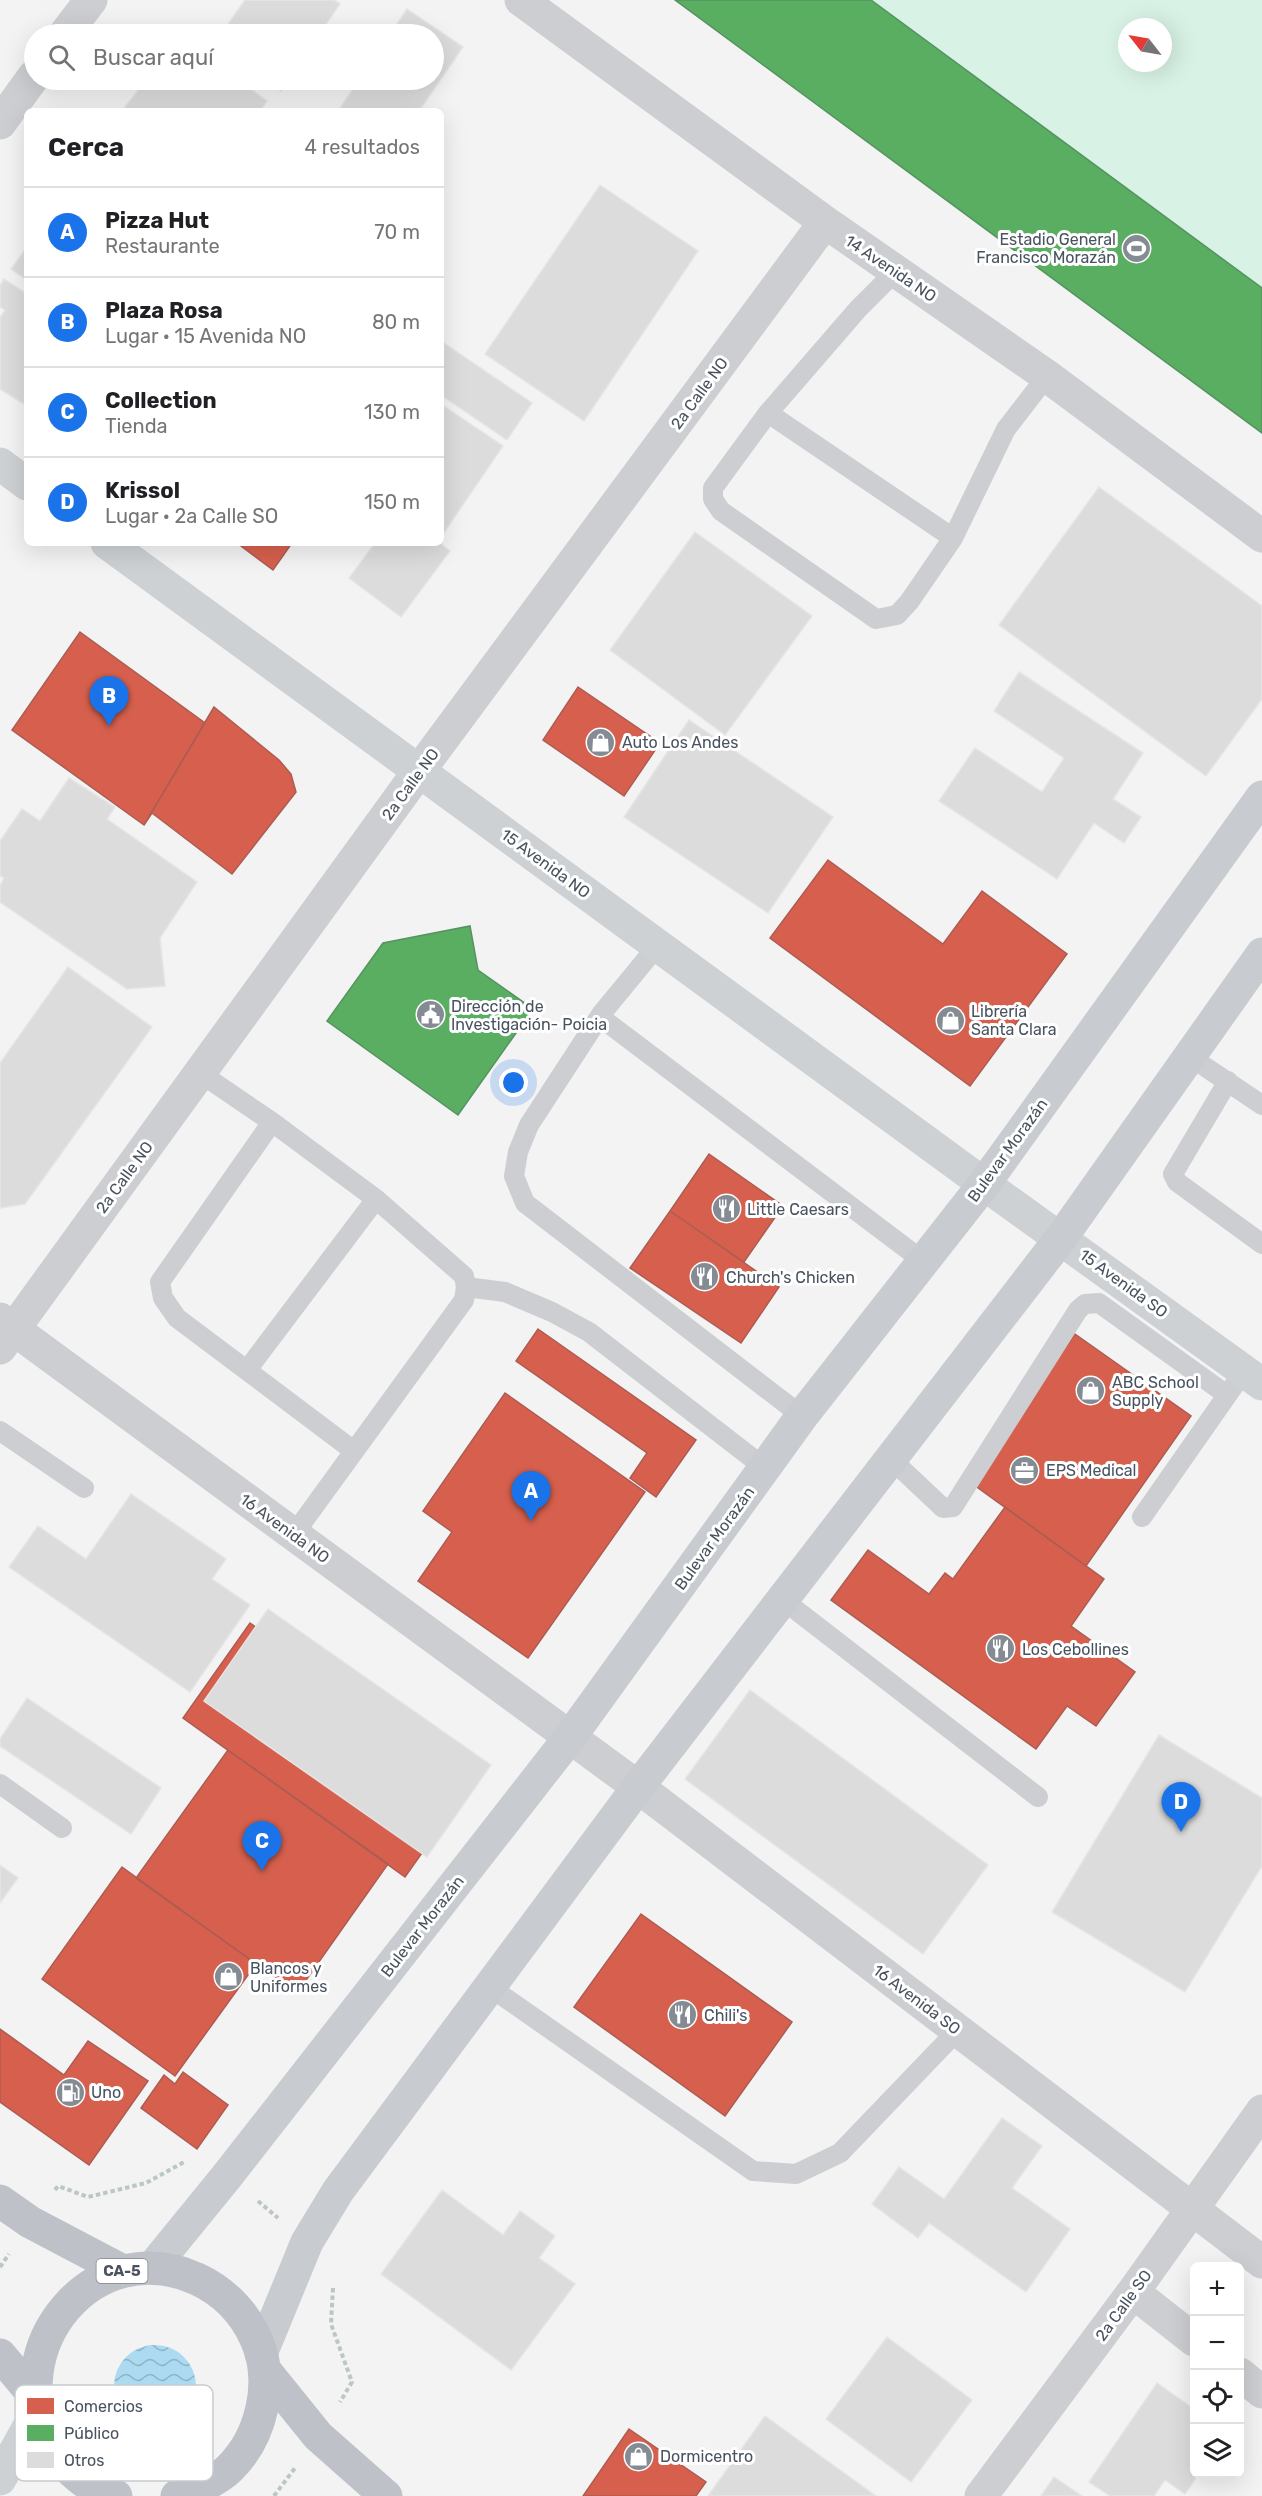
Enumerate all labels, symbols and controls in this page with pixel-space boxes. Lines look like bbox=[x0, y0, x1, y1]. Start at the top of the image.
north arrow bbox=[1118, 18, 1172, 72]
search box bbox=[24, 24, 444, 90]
icon: search bbox=[45, 41, 78, 74]
text: Buscar aquí bbox=[93, 44, 214, 71]
text: Cerca bbox=[48, 132, 124, 163]
text: 4 resultados bbox=[305, 135, 420, 159]
text: Pizza Hut bbox=[105, 207, 209, 234]
text: A bbox=[60, 220, 75, 244]
text: 70 m bbox=[374, 220, 420, 244]
place label: Estadio General Francisco Morazán bbox=[976, 230, 1116, 267]
street label: 14 Avenida NO bbox=[842, 231, 940, 306]
sports icon: Estadio General Francisco Morazán bbox=[1121, 232, 1153, 264]
text: Restaurante bbox=[105, 234, 220, 258]
text: Plaza Rosa bbox=[105, 297, 223, 324]
text: B bbox=[60, 310, 75, 334]
text: 80 m bbox=[372, 310, 420, 334]
text: Lugar · 15 Avenida NO bbox=[105, 324, 306, 348]
street label: 2a Calle NO bbox=[667, 354, 732, 433]
text: Collection bbox=[105, 387, 217, 414]
text: C bbox=[60, 400, 75, 424]
text: 130 m bbox=[364, 400, 420, 424]
text: Tienda bbox=[105, 414, 168, 438]
text: Krissol bbox=[105, 477, 180, 504]
text: D bbox=[60, 490, 75, 514]
text: 150 m bbox=[364, 490, 420, 514]
text: Lugar · 2a Calle SO bbox=[105, 504, 278, 528]
pin: B bbox=[90, 676, 128, 726]
shop icon: Auto Los Andes bbox=[585, 726, 617, 758]
place label: Auto Los Andes bbox=[622, 733, 738, 752]
street label: 2a Calle NO bbox=[378, 745, 443, 824]
street label: 15 Avenida NO bbox=[497, 825, 594, 902]
place label: Dirección de Investigación- Poicia bbox=[451, 997, 607, 1034]
public building icon: Dirección de Investigación- Poicia bbox=[414, 999, 446, 1031]
place label: Librería Santa Clara bbox=[971, 1002, 1057, 1039]
shop icon: Librería Santa Clara bbox=[934, 1004, 966, 1036]
your location bbox=[499, 1068, 528, 1097]
street label: Bulevar Morazán bbox=[964, 1095, 1051, 1206]
street label: 2a Calle NO bbox=[92, 1138, 157, 1217]
restaurant icon: Little Caesars bbox=[710, 1193, 742, 1225]
place label: Little Caesars bbox=[747, 1200, 849, 1219]
street label: 15 Avenida SO bbox=[1076, 1245, 1171, 1322]
restaurant icon: Church's Chicken bbox=[689, 1261, 721, 1293]
place label: Church's Chicken bbox=[726, 1268, 855, 1287]
place label: ABC School Supply bbox=[1112, 1373, 1199, 1410]
shop icon: ABC School Supply bbox=[1075, 1375, 1107, 1407]
office icon: EPS Medical bbox=[1009, 1454, 1041, 1486]
place label: EPS Medical bbox=[1046, 1461, 1136, 1480]
pin: A bbox=[512, 1472, 550, 1521]
street label: Bulevar Morazán bbox=[671, 1483, 758, 1594]
street label: 16 Avenida NO bbox=[236, 1490, 333, 1567]
restaurant icon: Los Cebollines bbox=[985, 1633, 1017, 1665]
place label: Los Cebollines bbox=[1022, 1640, 1129, 1659]
pin: D bbox=[1162, 1782, 1200, 1832]
pin: C bbox=[242, 1822, 282, 1871]
street label: Bulevar Morazán bbox=[377, 1872, 468, 1981]
place label: Blancos y Uniformes bbox=[250, 1959, 327, 1996]
street label: 16 Avenida SO bbox=[869, 1960, 964, 2038]
shop icon: Blancos y Uniformes bbox=[213, 1961, 245, 1993]
restaurant icon: Chili's bbox=[667, 1999, 699, 2031]
place label: Chili's bbox=[704, 2006, 747, 2025]
fuel station icon: Uno bbox=[54, 2076, 86, 2108]
place label: Uno bbox=[91, 2083, 121, 2102]
road number: CA-5 bbox=[96, 2259, 148, 2283]
map controls bbox=[1190, 2262, 1244, 2478]
button: + bbox=[1190, 2262, 1244, 2316]
street label: 2a Calle SO bbox=[1091, 2266, 1156, 2344]
button: − bbox=[1190, 2316, 1244, 2370]
button: locate bbox=[1190, 2370, 1244, 2424]
legend bbox=[15, 2385, 213, 2481]
text: Comercios bbox=[64, 2397, 143, 2416]
text: Público bbox=[64, 2424, 119, 2443]
button: layers bbox=[1190, 2424, 1244, 2478]
shop icon: Dormicentro bbox=[623, 2440, 655, 2472]
place label: Dormicentro bbox=[660, 2447, 753, 2466]
text: Otros bbox=[64, 2451, 104, 2470]

